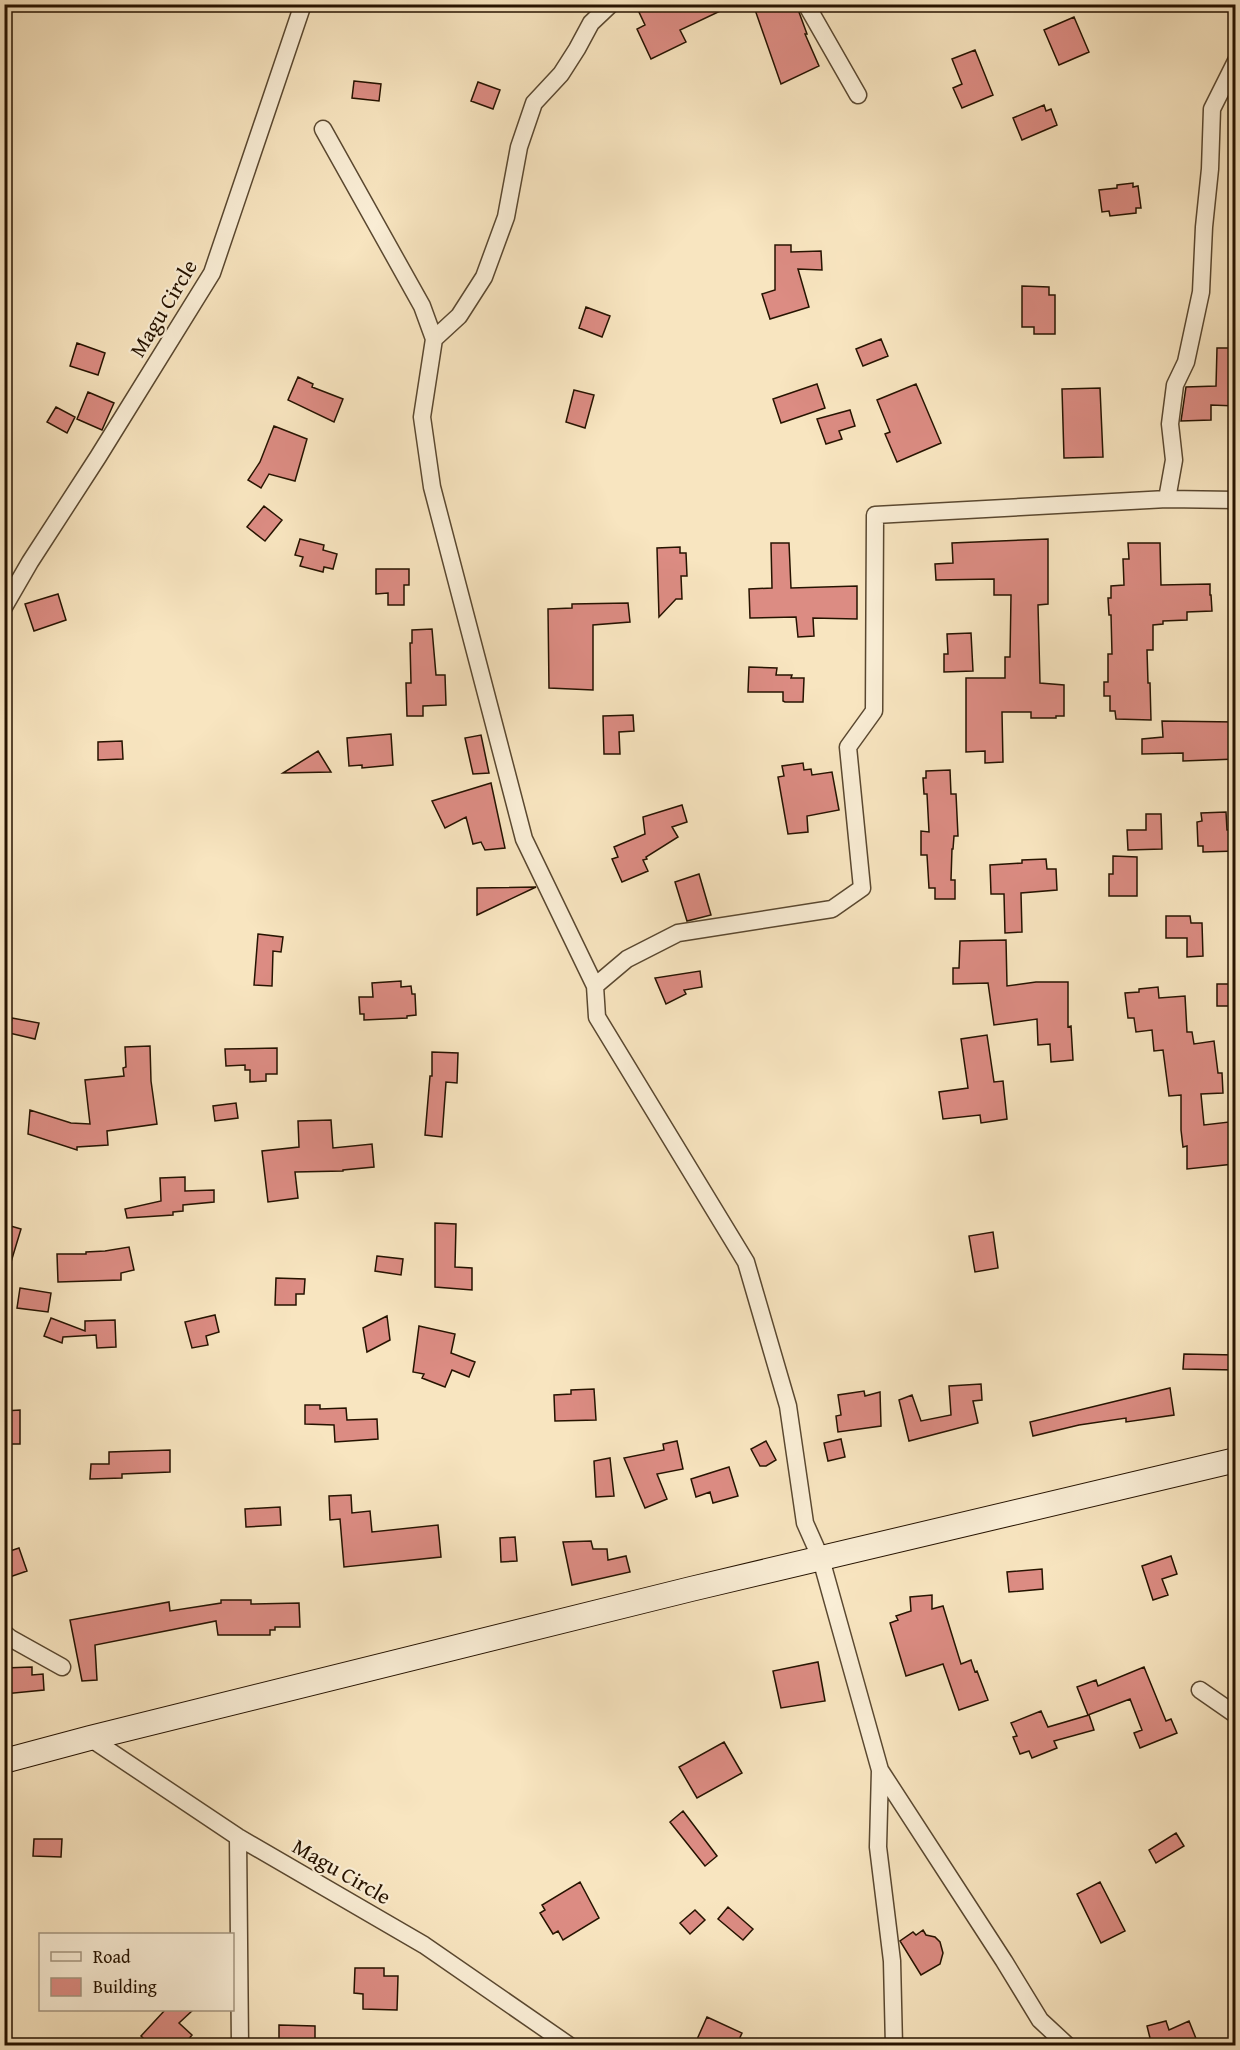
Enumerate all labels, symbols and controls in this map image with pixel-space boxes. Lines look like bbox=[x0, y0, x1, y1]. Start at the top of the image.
street label: Magu Circle bbox=[121, 253, 205, 363]
street label: Magu Circle bbox=[287, 1830, 397, 1912]
legend bbox=[39, 1933, 234, 2011]
text: Road bbox=[93, 1943, 131, 1970]
text: Building bbox=[93, 1973, 157, 2000]

